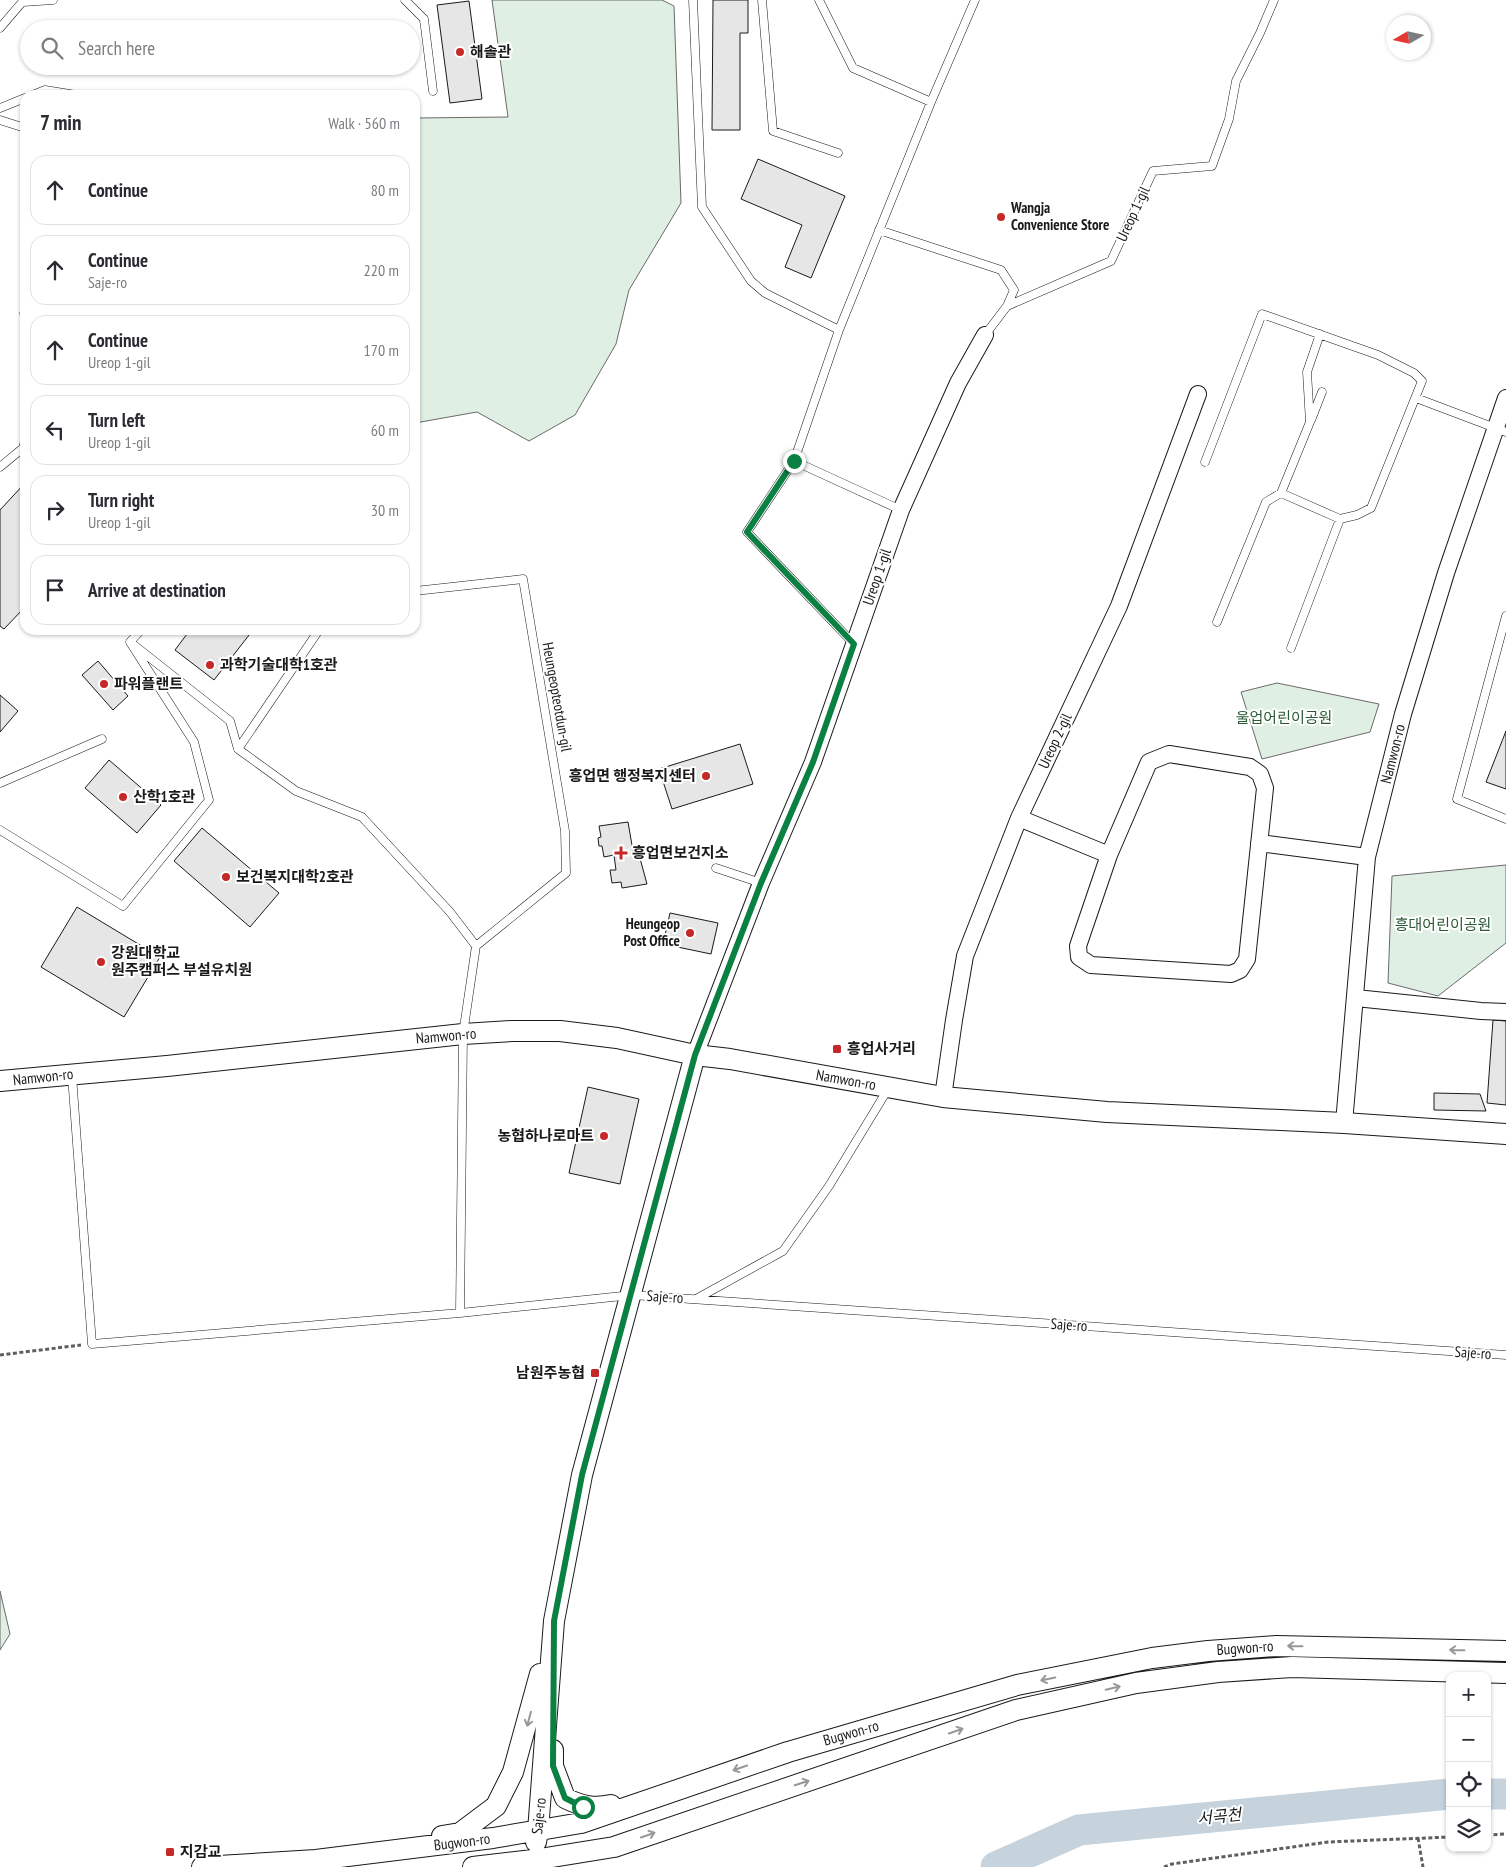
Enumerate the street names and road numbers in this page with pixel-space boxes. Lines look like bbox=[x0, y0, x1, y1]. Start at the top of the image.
street label: Ureop 1-gil bbox=[1112, 183, 1154, 244]
street label: Ureop 1-gil bbox=[858, 546, 895, 608]
street label: Heungeopteotdun-gil bbox=[539, 641, 577, 754]
street label: Ureop 2-gil bbox=[1034, 710, 1076, 771]
street label: Namwon-ro bbox=[1376, 722, 1409, 786]
street label: Namwon-ro bbox=[415, 1023, 477, 1048]
street label: Namwon-ro bbox=[12, 1064, 74, 1089]
street label: Namwon-ro bbox=[815, 1065, 878, 1094]
street label: Saje-ro bbox=[646, 1286, 684, 1307]
street label: Saje-ro bbox=[1050, 1314, 1088, 1335]
street label: Saje-ro bbox=[1454, 1342, 1492, 1363]
street label: Bugwon-ro bbox=[1216, 1636, 1274, 1659]
street label: Bugwon-ro bbox=[821, 1716, 881, 1749]
street label: Saje-ro bbox=[527, 1797, 550, 1835]
street label: Bugwon-ro bbox=[433, 1829, 491, 1854]

